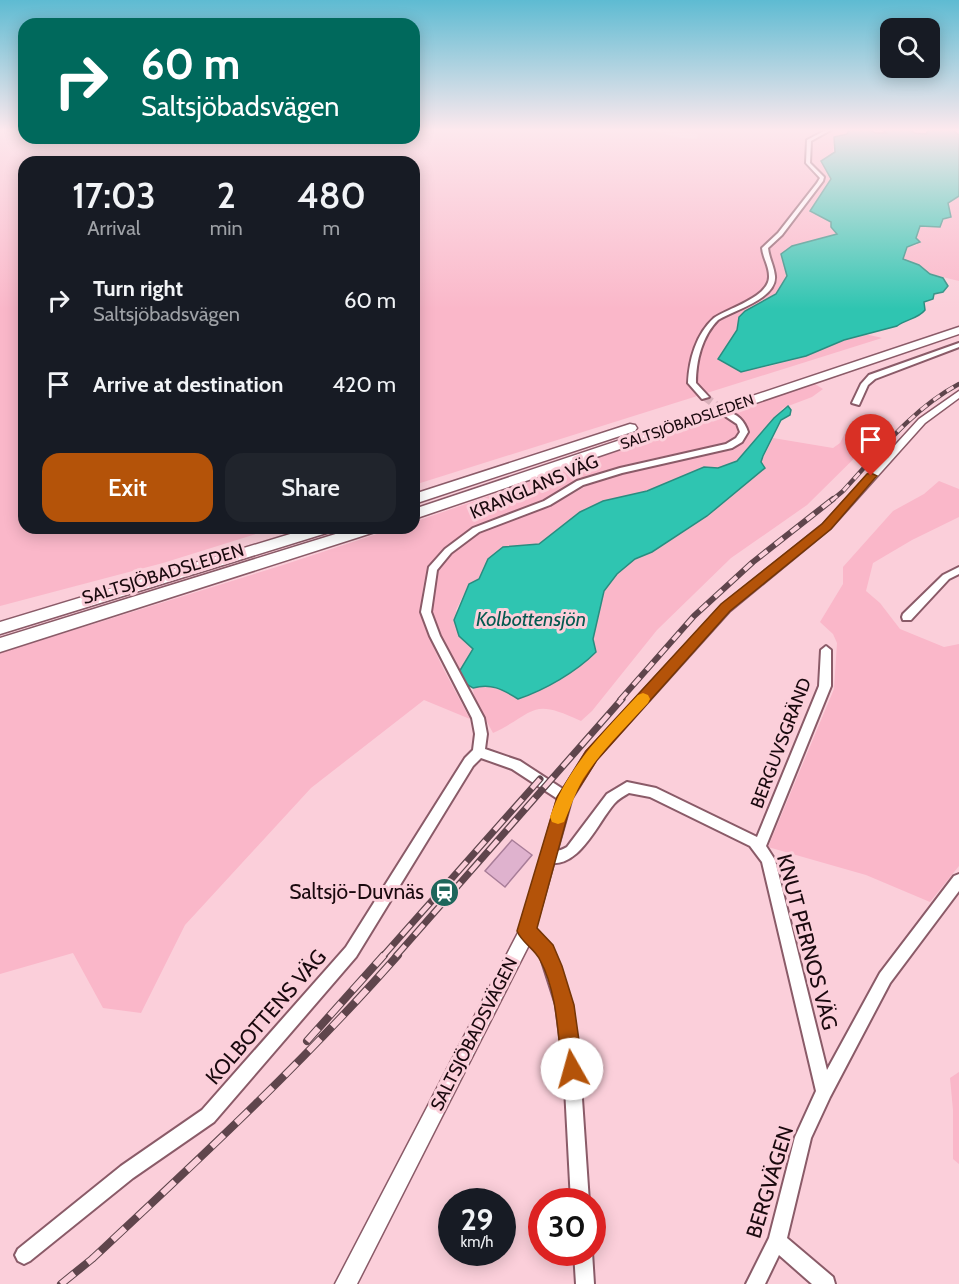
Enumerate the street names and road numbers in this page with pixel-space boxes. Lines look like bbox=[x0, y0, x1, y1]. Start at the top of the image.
street label: SALTSJÖBADSLEDEN bbox=[618, 391, 756, 453]
street label: KRANGLANS VÄG bbox=[466, 450, 602, 524]
street label: SALTSJÖBADSLEDEN bbox=[79, 539, 247, 609]
street label: BERGUVSGRÄND bbox=[746, 675, 816, 811]
street label: KNUT PERNOS VÄG bbox=[772, 851, 843, 1032]
street label: KOLBOTTENS VÄG bbox=[200, 944, 331, 1089]
street label: SALTSJÖBADSVÄGEN bbox=[426, 954, 522, 1114]
street label: BERGVÄGEN bbox=[741, 1123, 798, 1241]

